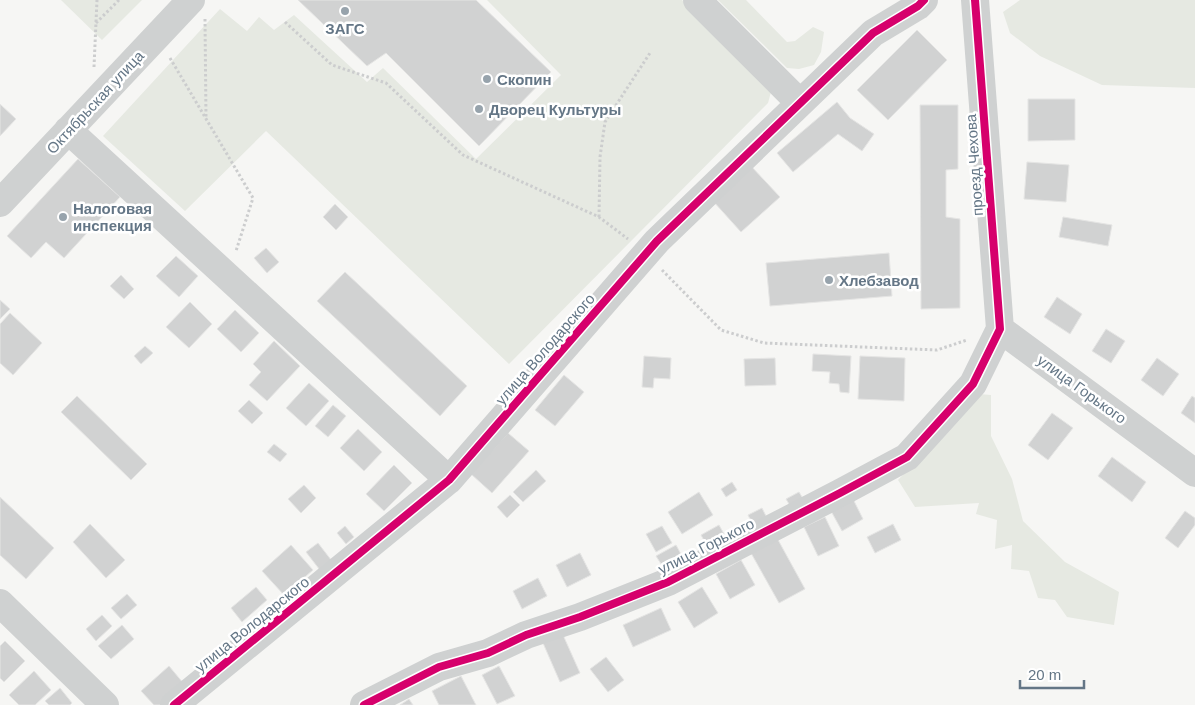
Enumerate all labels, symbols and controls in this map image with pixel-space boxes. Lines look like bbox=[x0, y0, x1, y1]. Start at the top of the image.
marker: ЗАГС bbox=[339, 5, 351, 17]
place label: ЗАГС bbox=[325, 20, 365, 37]
street label: Октябрьская улица bbox=[43, 47, 147, 157]
place label: Скопин bbox=[497, 71, 552, 88]
marker: Скопин bbox=[481, 73, 493, 85]
place label: Дворец Культуры bbox=[489, 101, 621, 118]
marker: Дворец Культуры bbox=[473, 103, 485, 115]
street label: проезд Чехова bbox=[962, 113, 986, 217]
place label: Налоговая инспекция bbox=[73, 200, 152, 234]
marker: Налоговая инспекция bbox=[57, 211, 69, 223]
place label: Хлебзавод bbox=[839, 272, 919, 289]
marker: Хлебзавод bbox=[823, 274, 835, 286]
street label: улица Володарского bbox=[492, 290, 598, 408]
street label: улица Горького bbox=[1034, 351, 1130, 427]
street label: улица Горького bbox=[655, 514, 757, 578]
street label: улица Володарского bbox=[192, 573, 312, 675]
scale bar bbox=[1020, 658, 1084, 690]
text: 20 m bbox=[1028, 666, 1061, 683]

